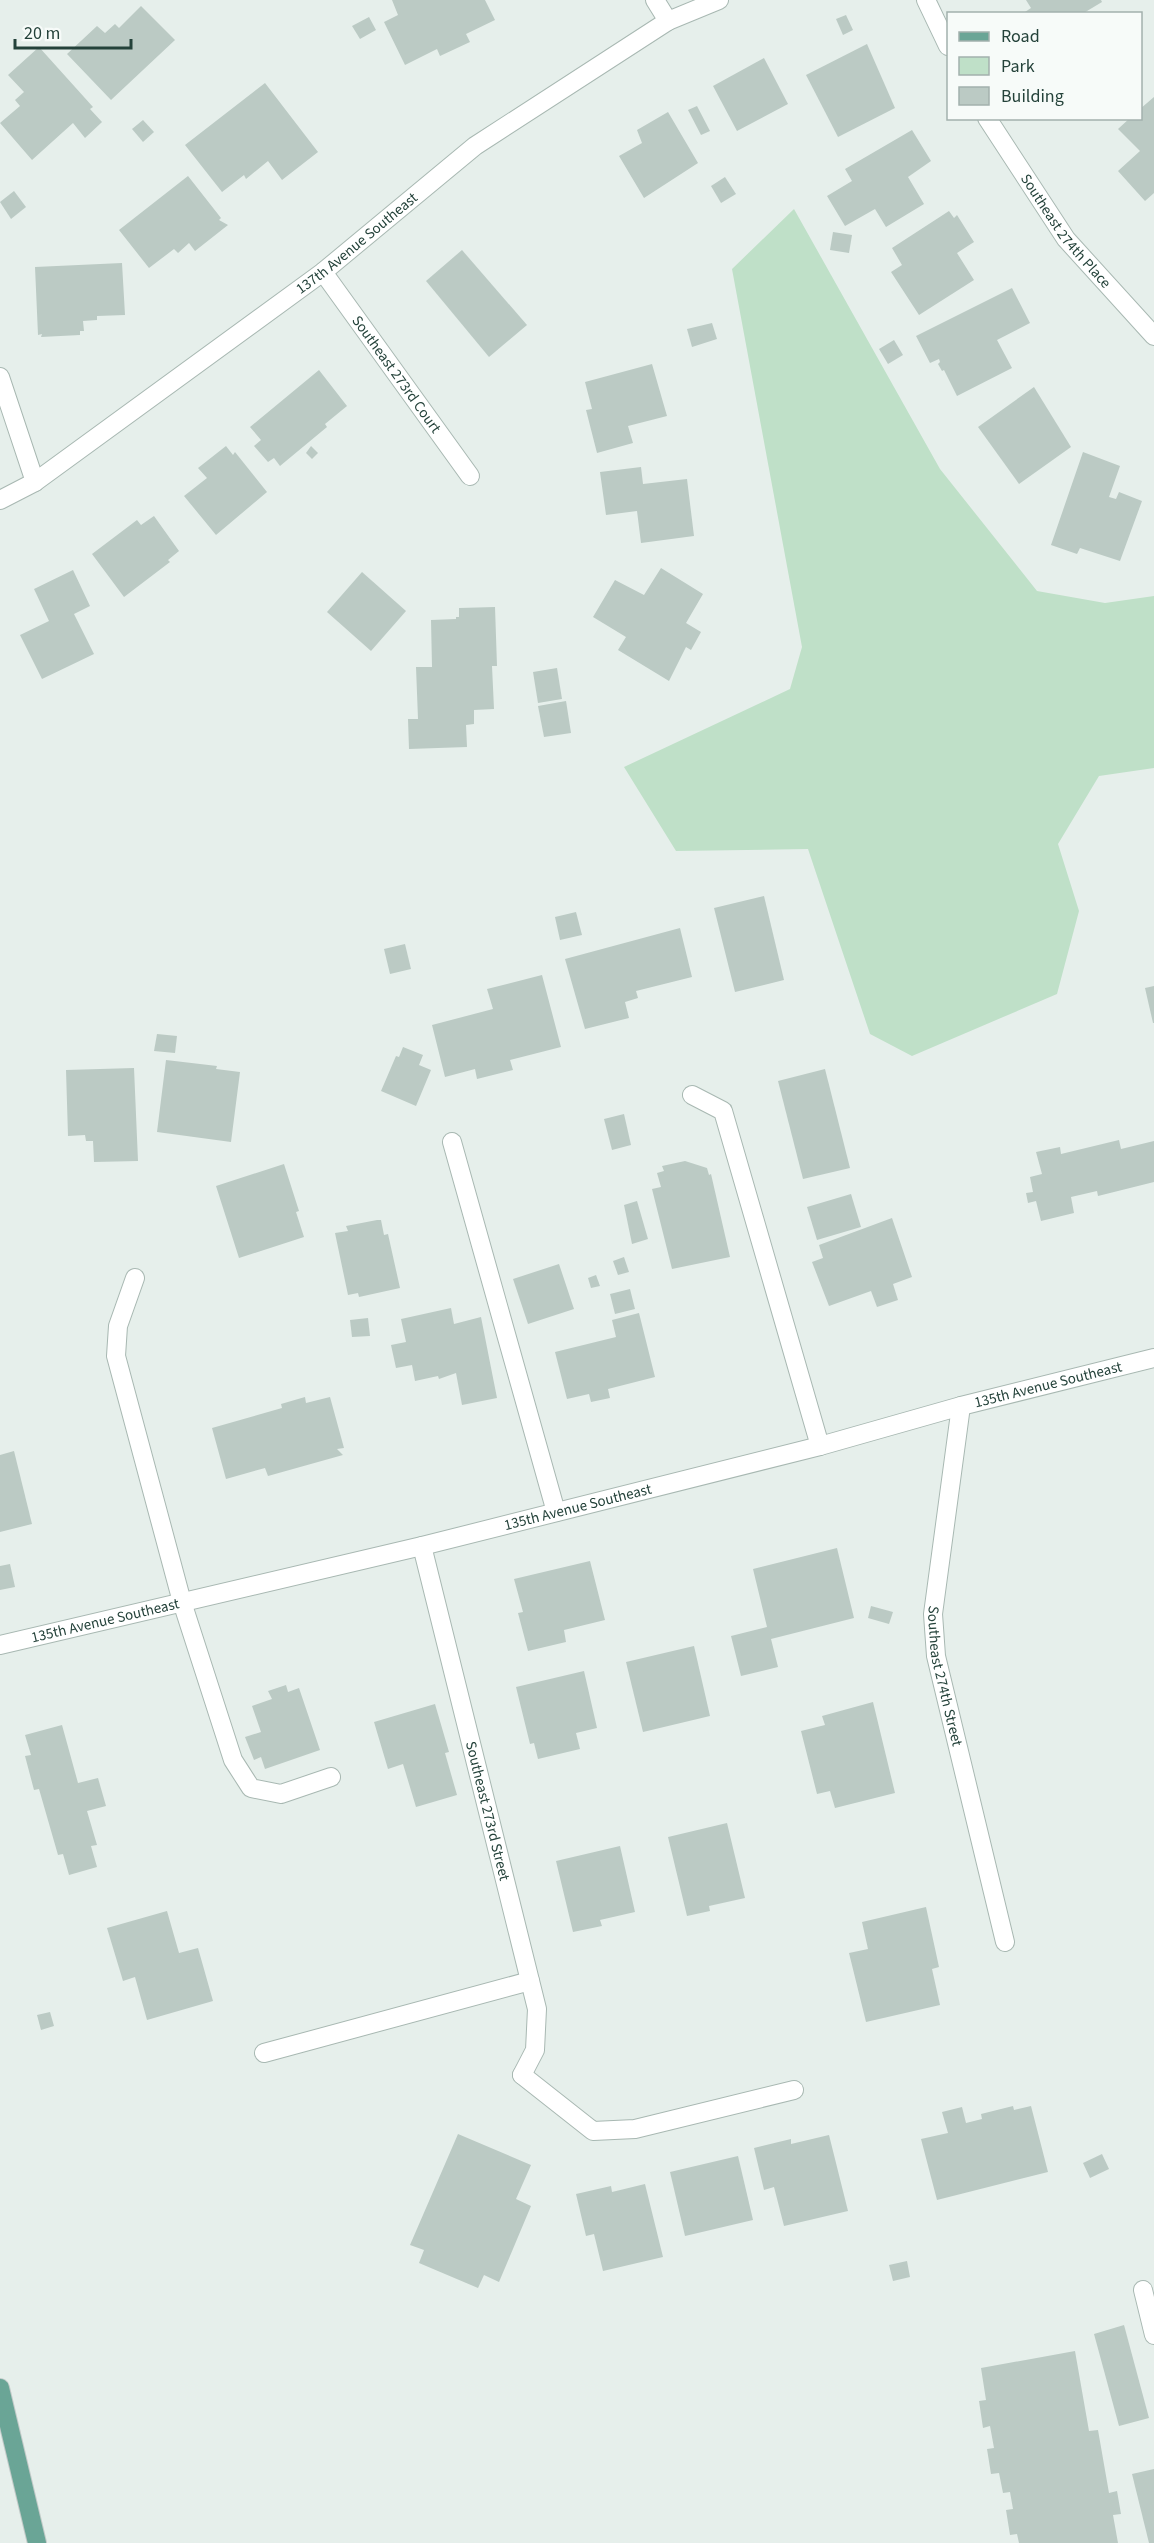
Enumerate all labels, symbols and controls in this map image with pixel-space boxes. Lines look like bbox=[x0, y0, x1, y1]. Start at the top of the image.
scale bar bbox=[15, 12, 130, 50]
legend bbox=[947, 12, 1142, 120]
text: 20 m bbox=[24, 21, 60, 46]
text: Road bbox=[1001, 24, 1040, 49]
text: Park bbox=[1001, 54, 1035, 79]
text: Building bbox=[1001, 84, 1064, 109]
street label: Southeast 274th Place bbox=[1015, 170, 1116, 293]
street label: 137th Avenue Southeast bbox=[292, 188, 422, 299]
street label: Southeast 273rd Court bbox=[347, 311, 446, 438]
street label: 135th Avenue Southeast bbox=[972, 1356, 1124, 1413]
street label: 135th Avenue Southeast bbox=[502, 1479, 654, 1536]
street label: 135th Avenue Southeast bbox=[29, 1593, 181, 1648]
street label: Southeast 274th Street bbox=[922, 1604, 967, 1748]
street label: Southeast 273rd Street bbox=[460, 1739, 515, 1883]

